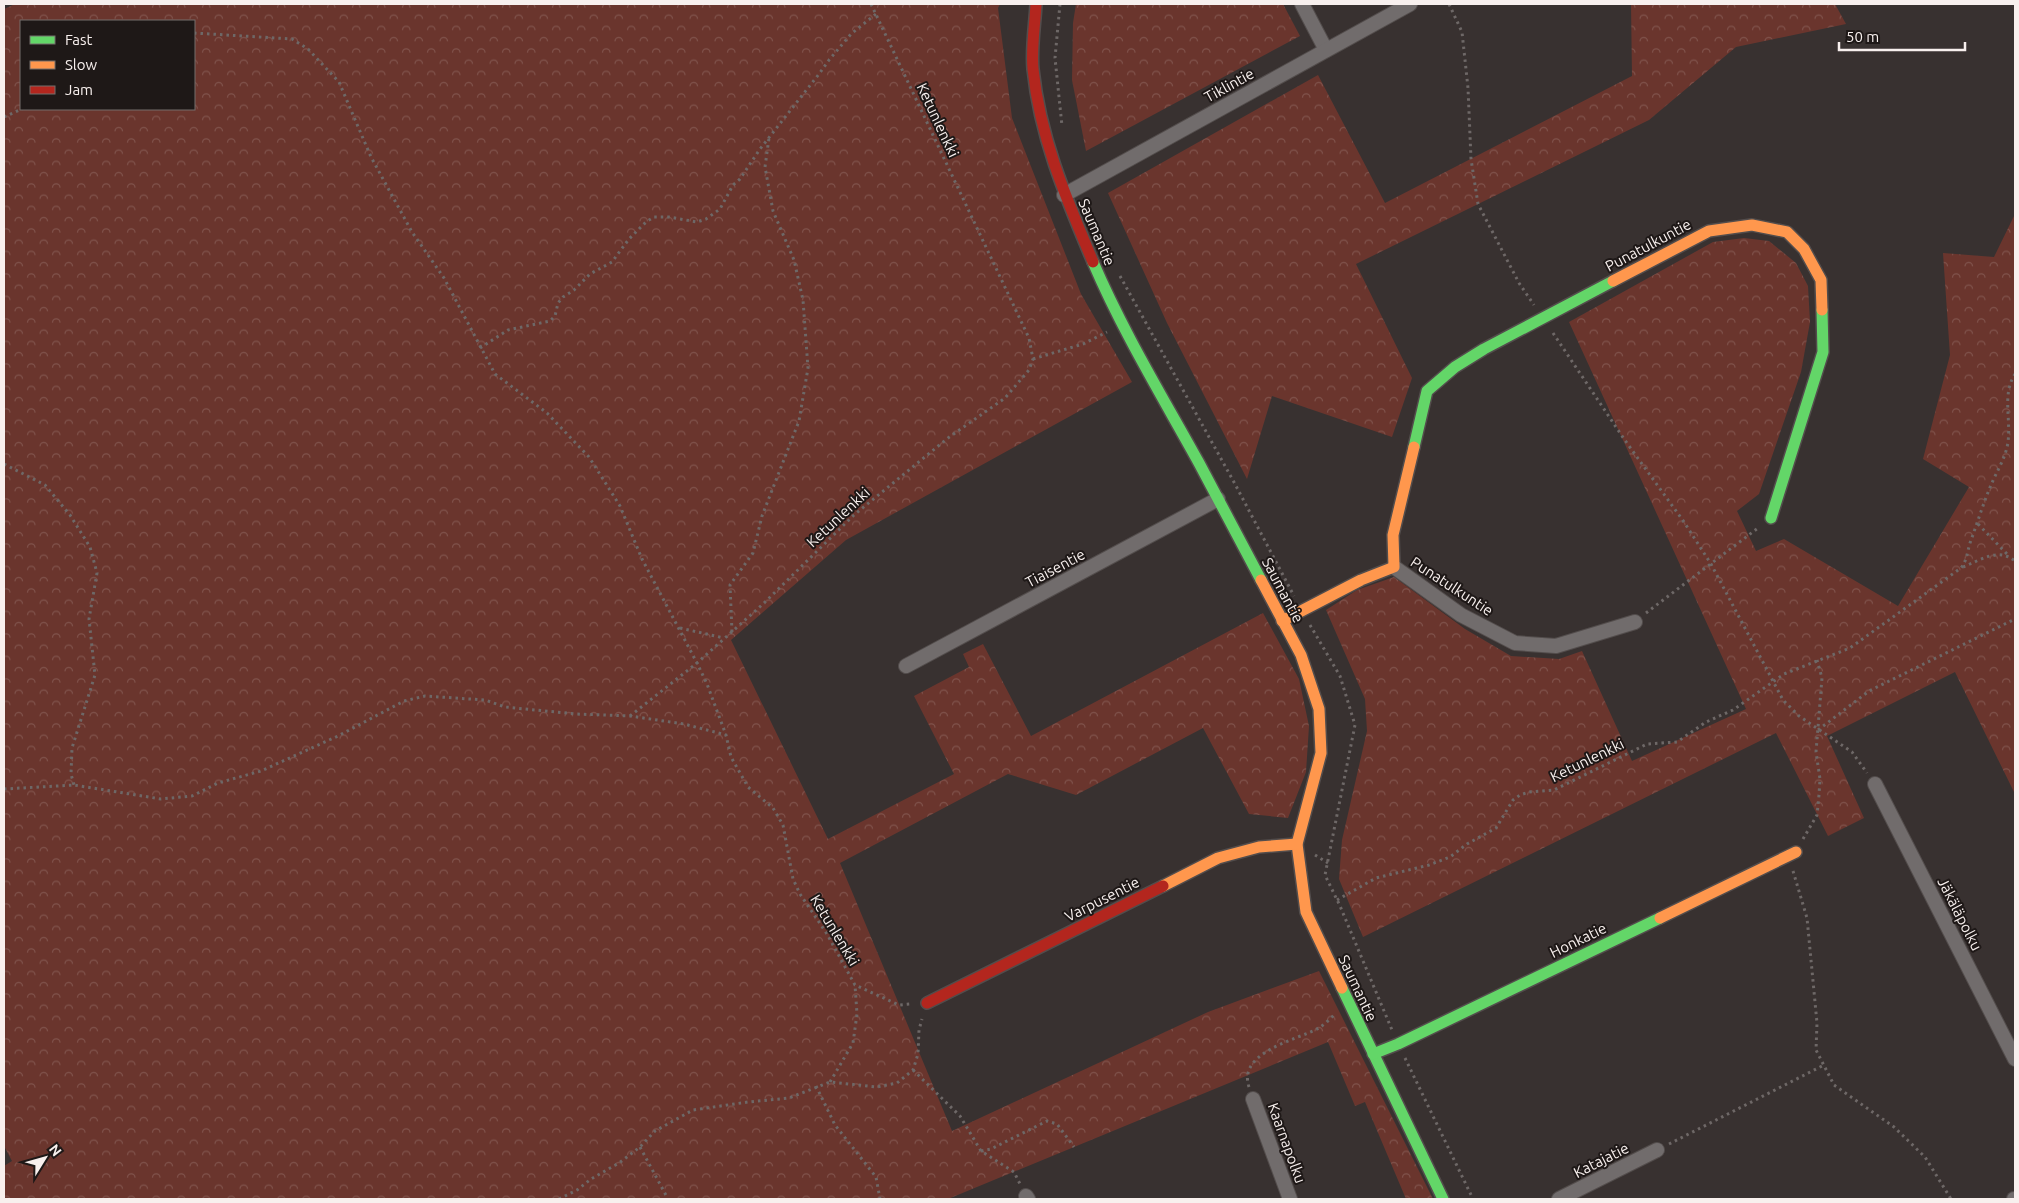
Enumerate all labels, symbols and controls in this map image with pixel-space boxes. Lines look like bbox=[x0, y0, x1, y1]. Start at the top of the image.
legend bbox=[20, 20, 195, 110]
scale bar bbox=[1839, 20, 1965, 52]
text: 50 m bbox=[1846, 28, 1879, 45]
text: Fast bbox=[65, 31, 93, 48]
text: Slow bbox=[65, 56, 98, 73]
street label: Tiklintie bbox=[1201, 65, 1257, 105]
street label: Ketunlenkki bbox=[913, 80, 963, 160]
text: Jam bbox=[65, 81, 93, 98]
street label: Saumantie bbox=[1075, 196, 1119, 268]
street label: Punatulkuntie bbox=[1602, 215, 1694, 275]
street label: Ketunlenkki bbox=[803, 484, 873, 550]
street label: Tiaisentie bbox=[1022, 545, 1088, 591]
street label: Punatulkuntie bbox=[1408, 553, 1496, 619]
street label: Saumantie bbox=[1259, 555, 1307, 625]
street label: Ketunlenkki bbox=[1547, 735, 1627, 785]
street label: Varpusentie bbox=[1062, 873, 1142, 925]
street label: Jäkäläpolku bbox=[1934, 875, 1986, 953]
street label: Ketunlenkki bbox=[807, 891, 863, 969]
street label: Honkatie bbox=[1547, 919, 1609, 961]
street label: Saumantie bbox=[1335, 952, 1381, 1024]
street label: Kaarnapolku bbox=[1265, 1101, 1309, 1185]
north arrow bbox=[20, 1133, 70, 1183]
street label: Katajatie bbox=[1571, 1139, 1631, 1181]
text: N bbox=[46, 1141, 65, 1159]

